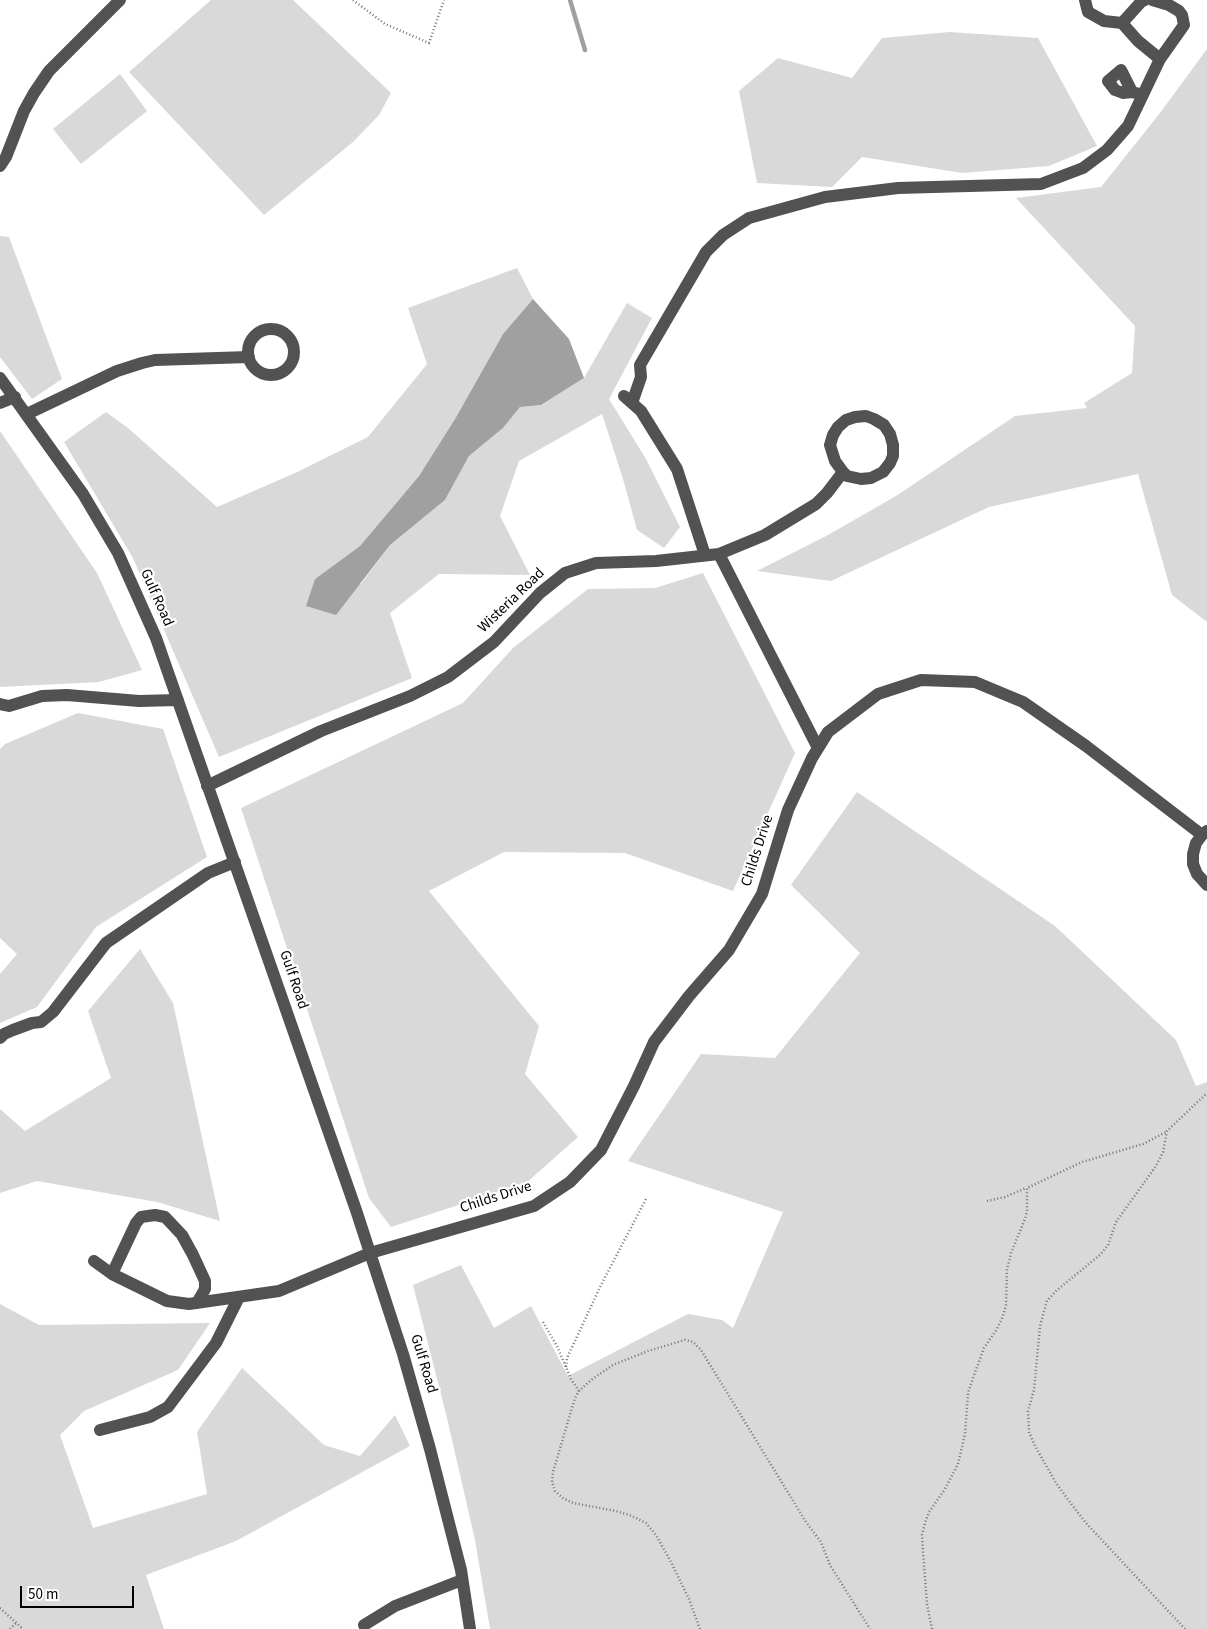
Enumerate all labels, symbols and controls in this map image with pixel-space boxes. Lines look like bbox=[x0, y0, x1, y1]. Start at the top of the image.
street label: Wisteria Road bbox=[475, 565, 549, 637]
street label: Gulf Road bbox=[135, 567, 177, 629]
street label: Childs Drive bbox=[738, 813, 778, 889]
street label: Gulf Road bbox=[275, 948, 311, 1012]
street label: Childs Drive bbox=[458, 1178, 534, 1218]
street label: Gulf Road bbox=[406, 1332, 440, 1396]
scale bar bbox=[22, 1576, 136, 1608]
text: 50 m bbox=[28, 1584, 58, 1605]

